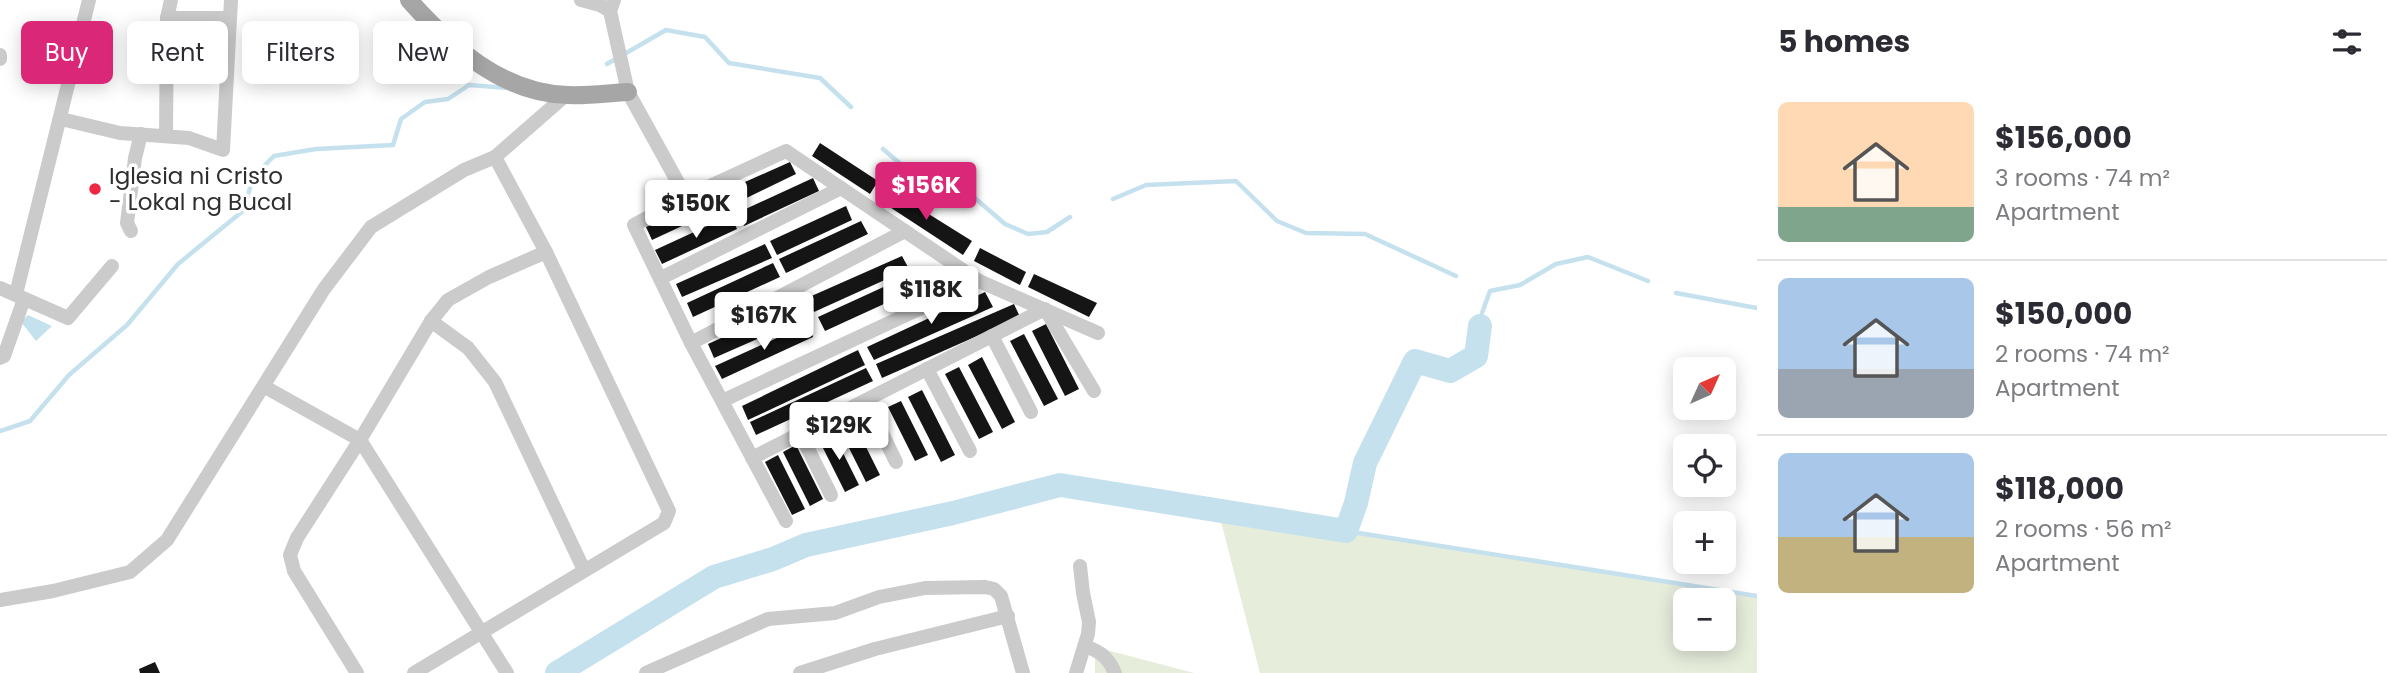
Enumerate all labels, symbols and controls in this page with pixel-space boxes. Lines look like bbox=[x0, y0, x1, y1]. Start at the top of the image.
text: 5 homes bbox=[1778, 20, 1910, 63]
chip: Buy bbox=[21, 21, 113, 84]
chip: Rent bbox=[127, 21, 228, 84]
chip: Filters bbox=[242, 21, 359, 84]
chip: New bbox=[373, 21, 473, 84]
icon: filters bbox=[2328, 23, 2366, 61]
text: $156,000 bbox=[1995, 116, 2132, 159]
icon: home bbox=[1834, 130, 1918, 214]
place label: Iglesia ni Cristo - Lokal ng Bucal bbox=[109, 160, 292, 218]
pin: $156K bbox=[877, 162, 975, 222]
text: 3 rooms · 74 m² bbox=[1995, 162, 2170, 194]
text: $156K bbox=[891, 169, 961, 201]
pin: $150K bbox=[647, 180, 745, 240]
marker: Iglesia ni Cristo - Lokal ng Bucal bbox=[87, 181, 103, 197]
text: $150K bbox=[661, 187, 731, 219]
text: Apartment bbox=[1995, 196, 2120, 228]
pin: $118K bbox=[882, 266, 980, 326]
text: $118K bbox=[899, 273, 963, 305]
pin: $167K bbox=[715, 292, 813, 352]
text: $150,000 bbox=[1995, 292, 2132, 335]
text: $167K bbox=[731, 299, 797, 331]
icon: home bbox=[1834, 306, 1918, 390]
text: 2 rooms · 74 m² bbox=[1995, 338, 2170, 370]
north arrow bbox=[1673, 357, 1736, 420]
map controls bbox=[1673, 357, 1736, 651]
text: Apartment bbox=[1995, 372, 2120, 404]
pin: $129K bbox=[790, 402, 888, 462]
text: $129K bbox=[805, 409, 873, 441]
button: locate bbox=[1673, 434, 1736, 497]
text: $118,000 bbox=[1995, 467, 2124, 510]
icon: home bbox=[1834, 481, 1918, 565]
button: + bbox=[1673, 511, 1736, 574]
text: 2 rooms · 56 m² bbox=[1995, 513, 2172, 545]
text: Apartment bbox=[1995, 547, 2120, 579]
button: − bbox=[1673, 588, 1736, 651]

